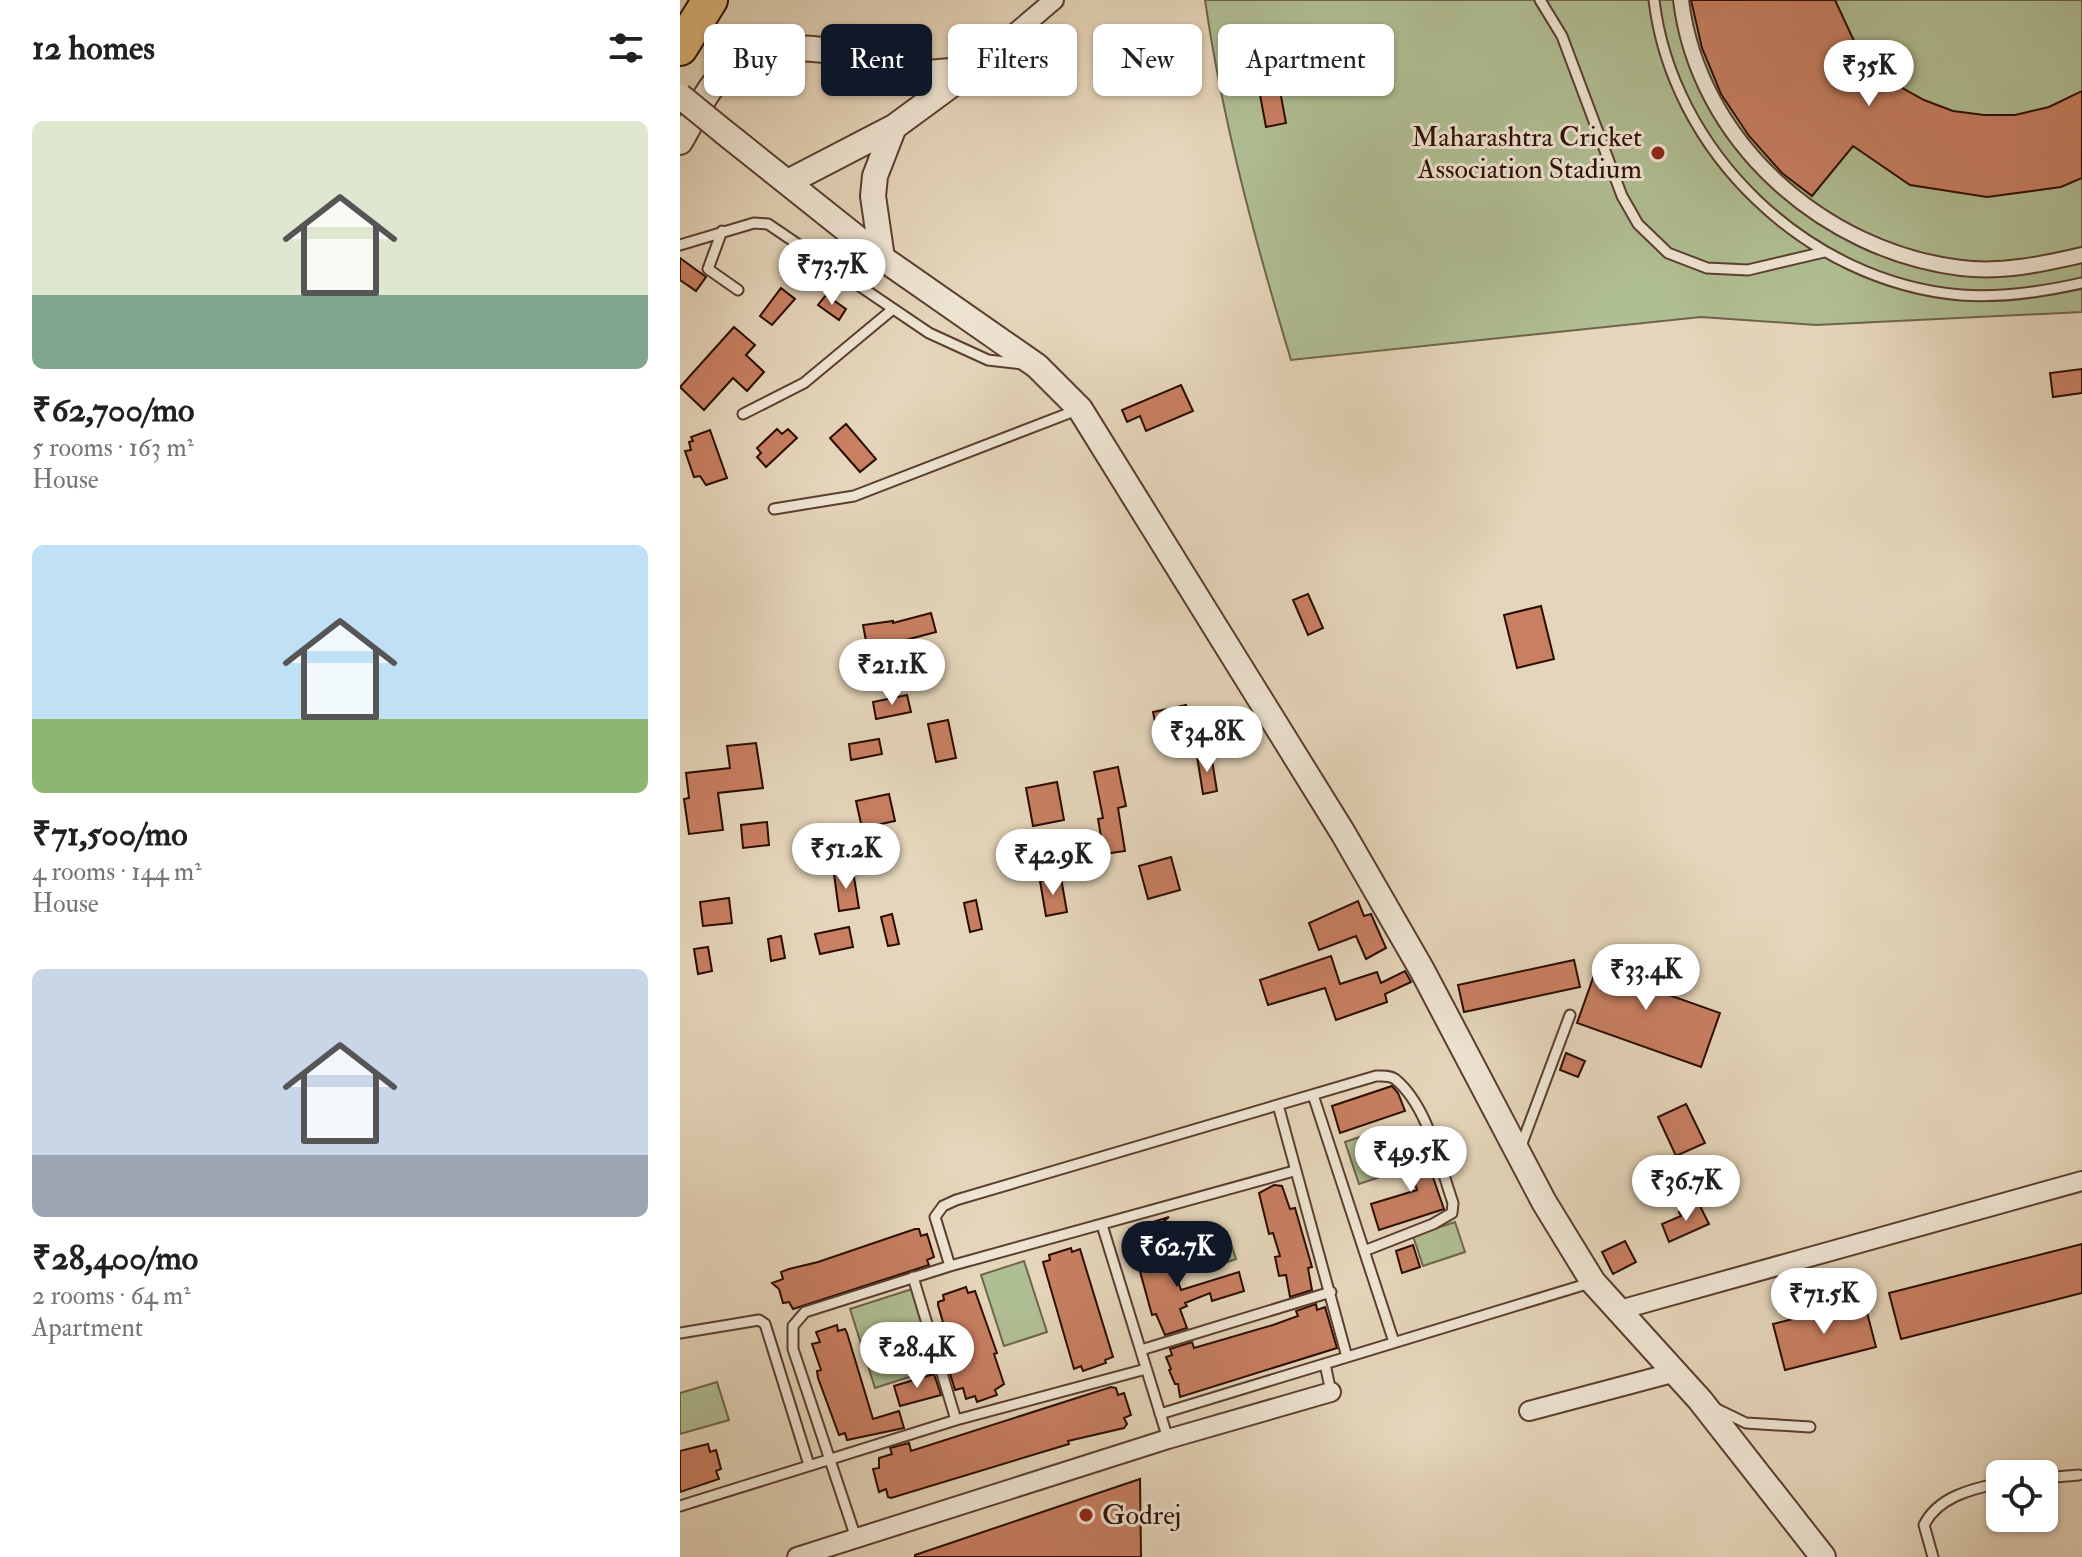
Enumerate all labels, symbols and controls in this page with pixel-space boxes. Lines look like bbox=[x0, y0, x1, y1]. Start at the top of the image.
chip: Buy bbox=[704, 24, 805, 96]
chip: Rent bbox=[821, 24, 932, 96]
chip: Filters bbox=[948, 24, 1077, 96]
chip: New bbox=[1093, 24, 1202, 96]
chip: Apartment bbox=[1218, 24, 1394, 96]
icon: filters bbox=[604, 26, 648, 70]
text: 12 homes bbox=[32, 27, 155, 70]
pin: ₹35K bbox=[1822, 40, 1916, 108]
text: ₹35K bbox=[1842, 50, 1896, 82]
place label: Maharashtra Cricket Association Stadium bbox=[1411, 120, 1642, 187]
marker: Maharashtra Cricket Association Stadium bbox=[1649, 144, 1667, 162]
icon: home bbox=[268, 173, 412, 317]
pin: ₹73.7K bbox=[767, 239, 897, 307]
text: ₹73.7K bbox=[797, 249, 867, 281]
text: ₹62,700/mo bbox=[32, 389, 194, 432]
text: 5 rooms · 163 m² bbox=[32, 432, 194, 464]
text: House bbox=[32, 464, 99, 496]
icon: home bbox=[268, 597, 412, 741]
pin: ₹21.1K bbox=[827, 639, 957, 707]
text: ₹21.1K bbox=[857, 649, 927, 681]
pin: ₹34.8K bbox=[1142, 706, 1272, 774]
text: ₹34.8K bbox=[1170, 716, 1244, 748]
text: ₹71,500/mo bbox=[32, 813, 188, 856]
pin: ₹51.2K bbox=[781, 823, 911, 891]
pin: ₹42.9K bbox=[988, 829, 1118, 897]
text: ₹51.2K bbox=[810, 833, 882, 865]
text: ₹42.9K bbox=[1014, 839, 1092, 871]
text: 4 rooms · 144 m² bbox=[32, 856, 202, 888]
text: House bbox=[32, 888, 99, 920]
pin: ₹33.4K bbox=[1581, 944, 1711, 1012]
text: ₹33.4K bbox=[1610, 954, 1682, 986]
icon: home bbox=[268, 1021, 412, 1165]
pin: ₹49.5K bbox=[1346, 1126, 1476, 1194]
text: ₹49.5K bbox=[1373, 1136, 1449, 1168]
pin: ₹36.7K bbox=[1621, 1155, 1751, 1223]
text: ₹36.7K bbox=[1650, 1165, 1722, 1197]
pin: ₹62.7K bbox=[1112, 1221, 1242, 1289]
text: ₹62.7K bbox=[1139, 1231, 1215, 1263]
text: ₹28,400/mo bbox=[32, 1237, 198, 1280]
pin: ₹71.5K bbox=[1759, 1268, 1889, 1336]
text: ₹71.5K bbox=[1789, 1278, 1859, 1310]
text: 2 rooms · 64 m² bbox=[32, 1280, 191, 1312]
text: Apartment bbox=[32, 1312, 143, 1344]
pin: ₹28.4K bbox=[852, 1322, 982, 1390]
text: ₹28.4K bbox=[878, 1332, 956, 1364]
map controls bbox=[1986, 1460, 2058, 1532]
button: locate bbox=[1986, 1460, 2058, 1532]
place label: Godrej bbox=[1102, 1498, 1181, 1533]
marker: Godrej bbox=[1077, 1506, 1095, 1524]

